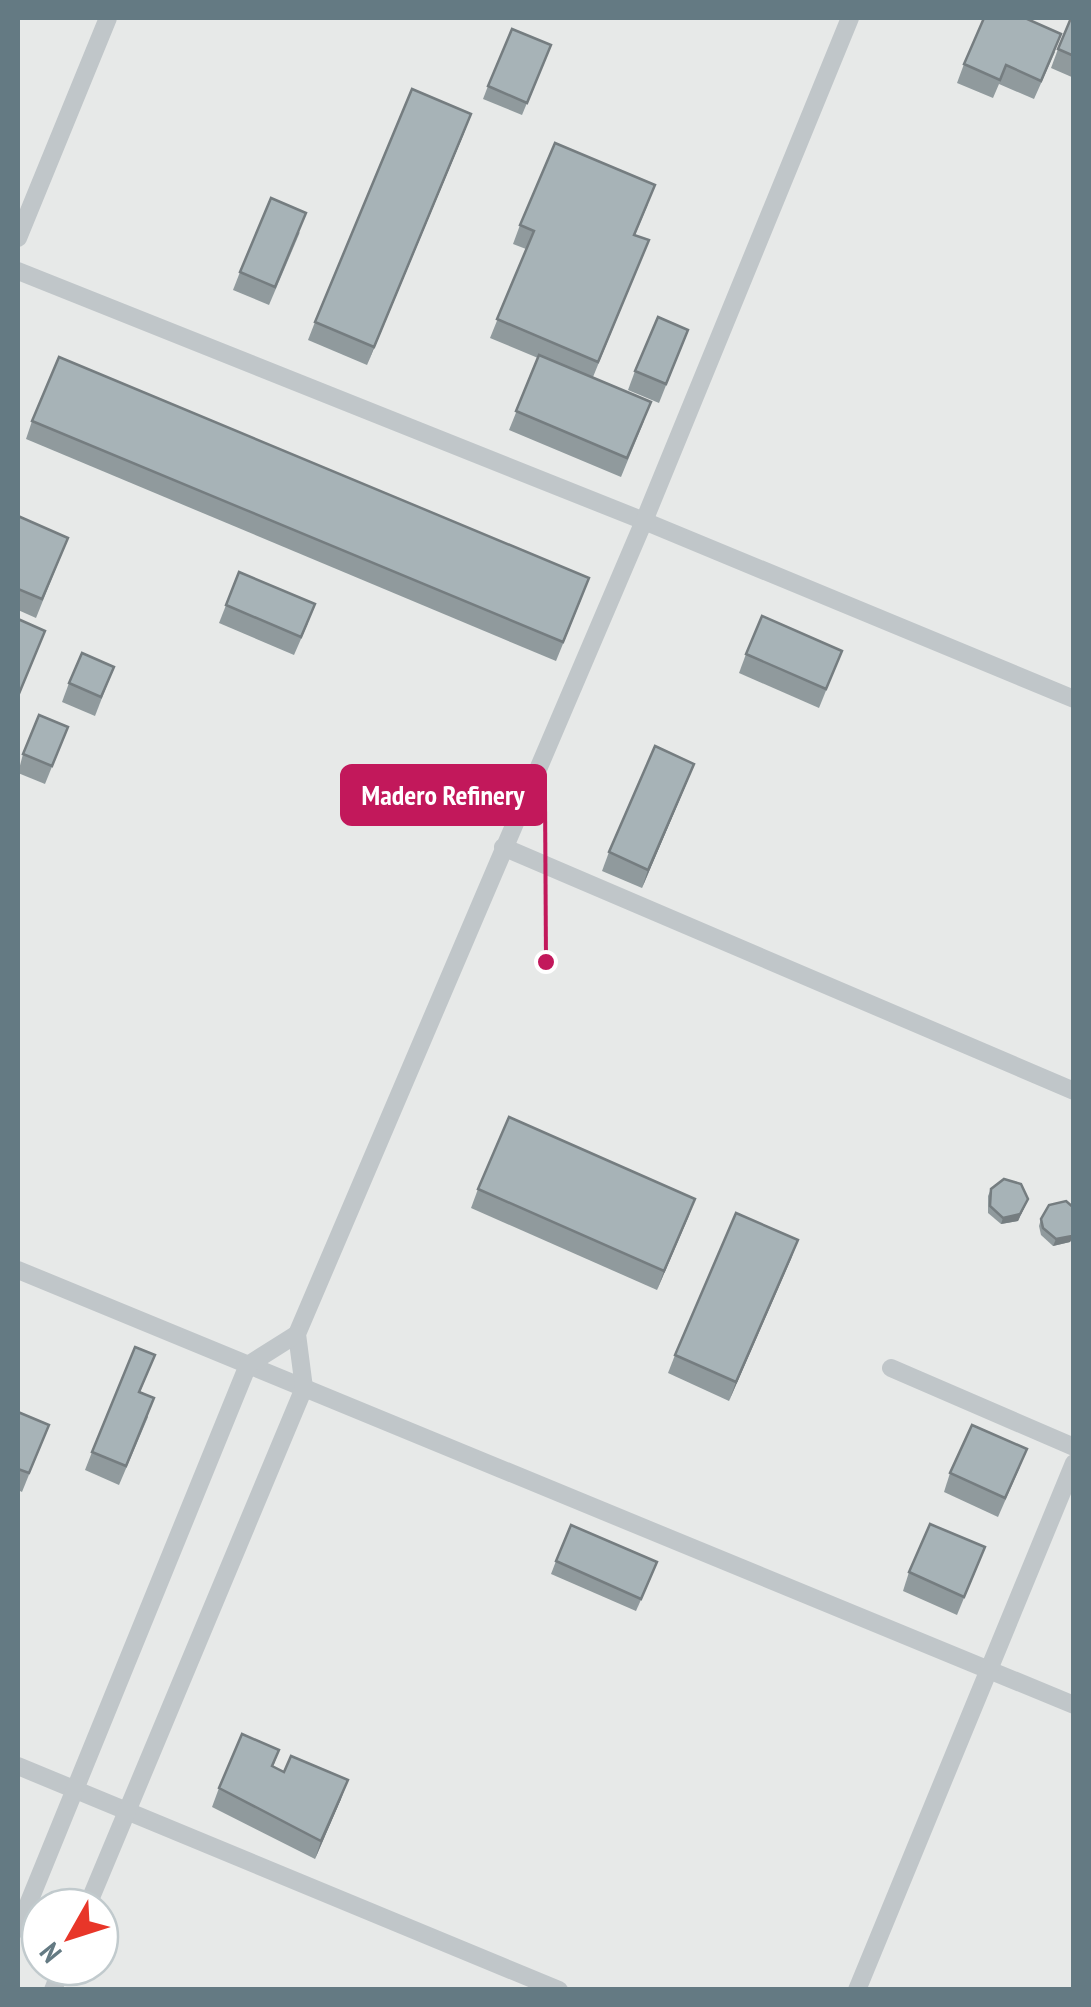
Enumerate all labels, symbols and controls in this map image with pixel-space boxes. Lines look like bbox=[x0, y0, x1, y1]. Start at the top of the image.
callout: Madero Refinery bbox=[342, 766, 545, 824]
text: Madero Refinery bbox=[362, 776, 525, 813]
north arrow bbox=[20, 1887, 120, 1987]
text: N bbox=[31, 1936, 69, 1971]

